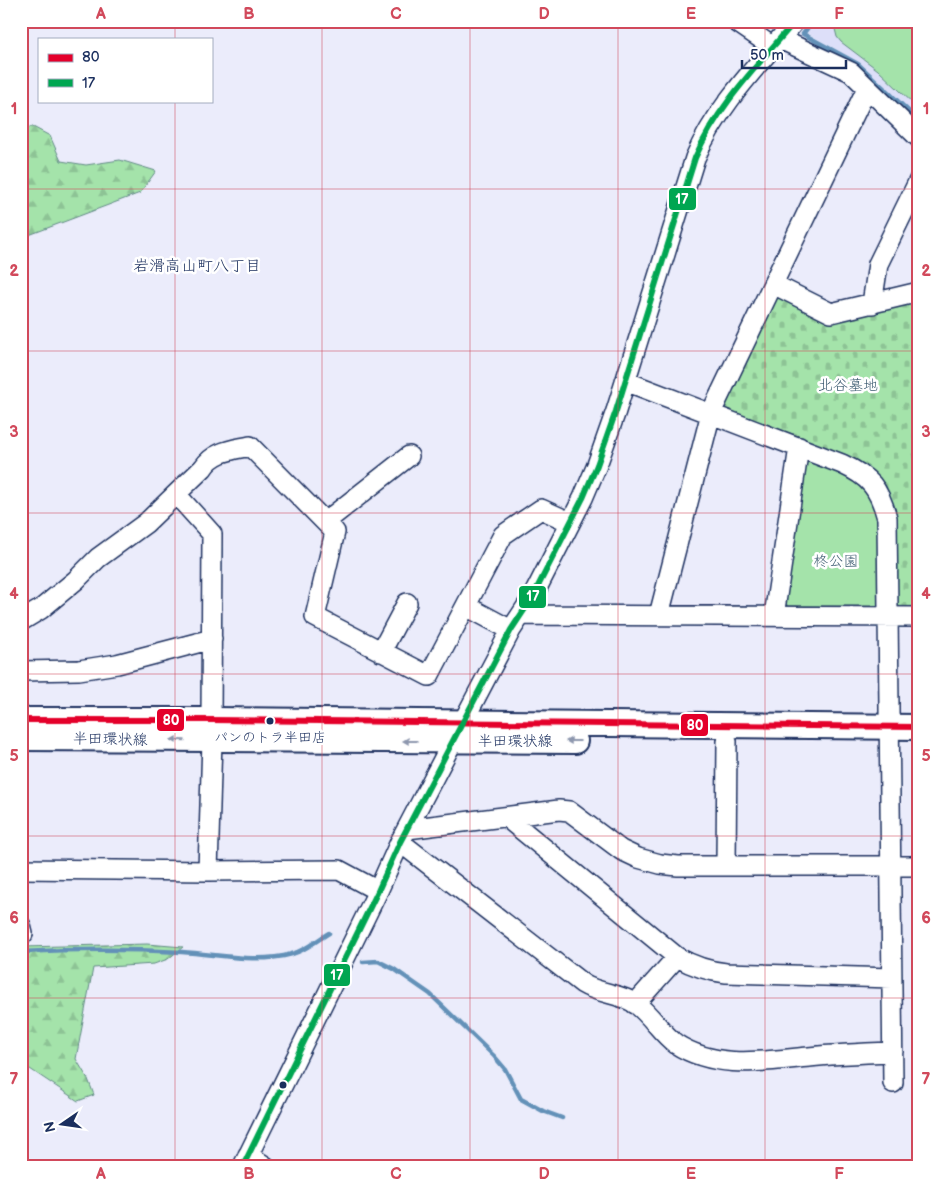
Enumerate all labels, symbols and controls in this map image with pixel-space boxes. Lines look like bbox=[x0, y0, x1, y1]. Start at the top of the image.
text: A bbox=[95, 5, 106, 24]
text: B bbox=[243, 5, 255, 24]
text: C bbox=[390, 5, 402, 24]
text: D bbox=[538, 5, 550, 24]
text: E bbox=[686, 5, 696, 24]
text: F bbox=[834, 5, 844, 24]
legend bbox=[38, 38, 212, 102]
scale bar bbox=[742, 38, 846, 70]
text: 50 m bbox=[750, 46, 784, 65]
text: 80 bbox=[82, 48, 100, 67]
text: 17 bbox=[82, 74, 96, 93]
text: 1 bbox=[11, 100, 17, 119]
text: 1 bbox=[923, 100, 929, 119]
line badge: 17 bbox=[668, 187, 697, 211]
text: 17 bbox=[675, 191, 689, 208]
district label: 岩滑高山町八丁目 bbox=[133, 257, 261, 276]
text: 2 bbox=[9, 262, 19, 281]
text: 2 bbox=[921, 262, 931, 281]
park label: 北谷墓地 bbox=[818, 376, 878, 395]
text: 3 bbox=[9, 423, 19, 442]
text: 3 bbox=[921, 423, 931, 442]
park label: 柊公園 bbox=[813, 552, 859, 571]
text: 4 bbox=[9, 585, 19, 604]
line badge: 17 bbox=[518, 585, 547, 609]
text: 4 bbox=[921, 585, 931, 604]
text: 17 bbox=[526, 588, 540, 605]
line badge: 80 bbox=[156, 708, 185, 732]
text: 80 bbox=[162, 712, 180, 729]
line badge: 80 bbox=[680, 713, 709, 737]
marker: パンのトラ半田店 bbox=[265, 716, 275, 726]
text: 80 bbox=[686, 717, 704, 734]
street label: 半田環状線 bbox=[72, 729, 148, 750]
place label: パンのトラ半田店 bbox=[214, 729, 326, 746]
street label: 半田環状線 bbox=[477, 732, 553, 751]
one-way arrow bbox=[169, 736, 185, 744]
one-way arrow bbox=[402, 737, 418, 745]
one-way arrow bbox=[564, 737, 580, 745]
text: 5 bbox=[9, 747, 19, 766]
text: 5 bbox=[921, 747, 931, 766]
text: 6 bbox=[9, 909, 19, 928]
text: 6 bbox=[921, 909, 931, 928]
line badge: 17 bbox=[323, 963, 351, 987]
text: 17 bbox=[330, 967, 344, 984]
text: 7 bbox=[10, 1070, 19, 1089]
text: 7 bbox=[922, 1070, 931, 1089]
unlabelled marker bbox=[278, 1080, 288, 1090]
north arrow bbox=[38, 1100, 88, 1150]
text: N bbox=[40, 1120, 59, 1134]
text: A bbox=[95, 1165, 106, 1184]
text: B bbox=[243, 1165, 255, 1184]
text: C bbox=[390, 1165, 402, 1184]
text: D bbox=[538, 1165, 550, 1184]
text: E bbox=[686, 1165, 696, 1184]
text: F bbox=[834, 1165, 844, 1184]

